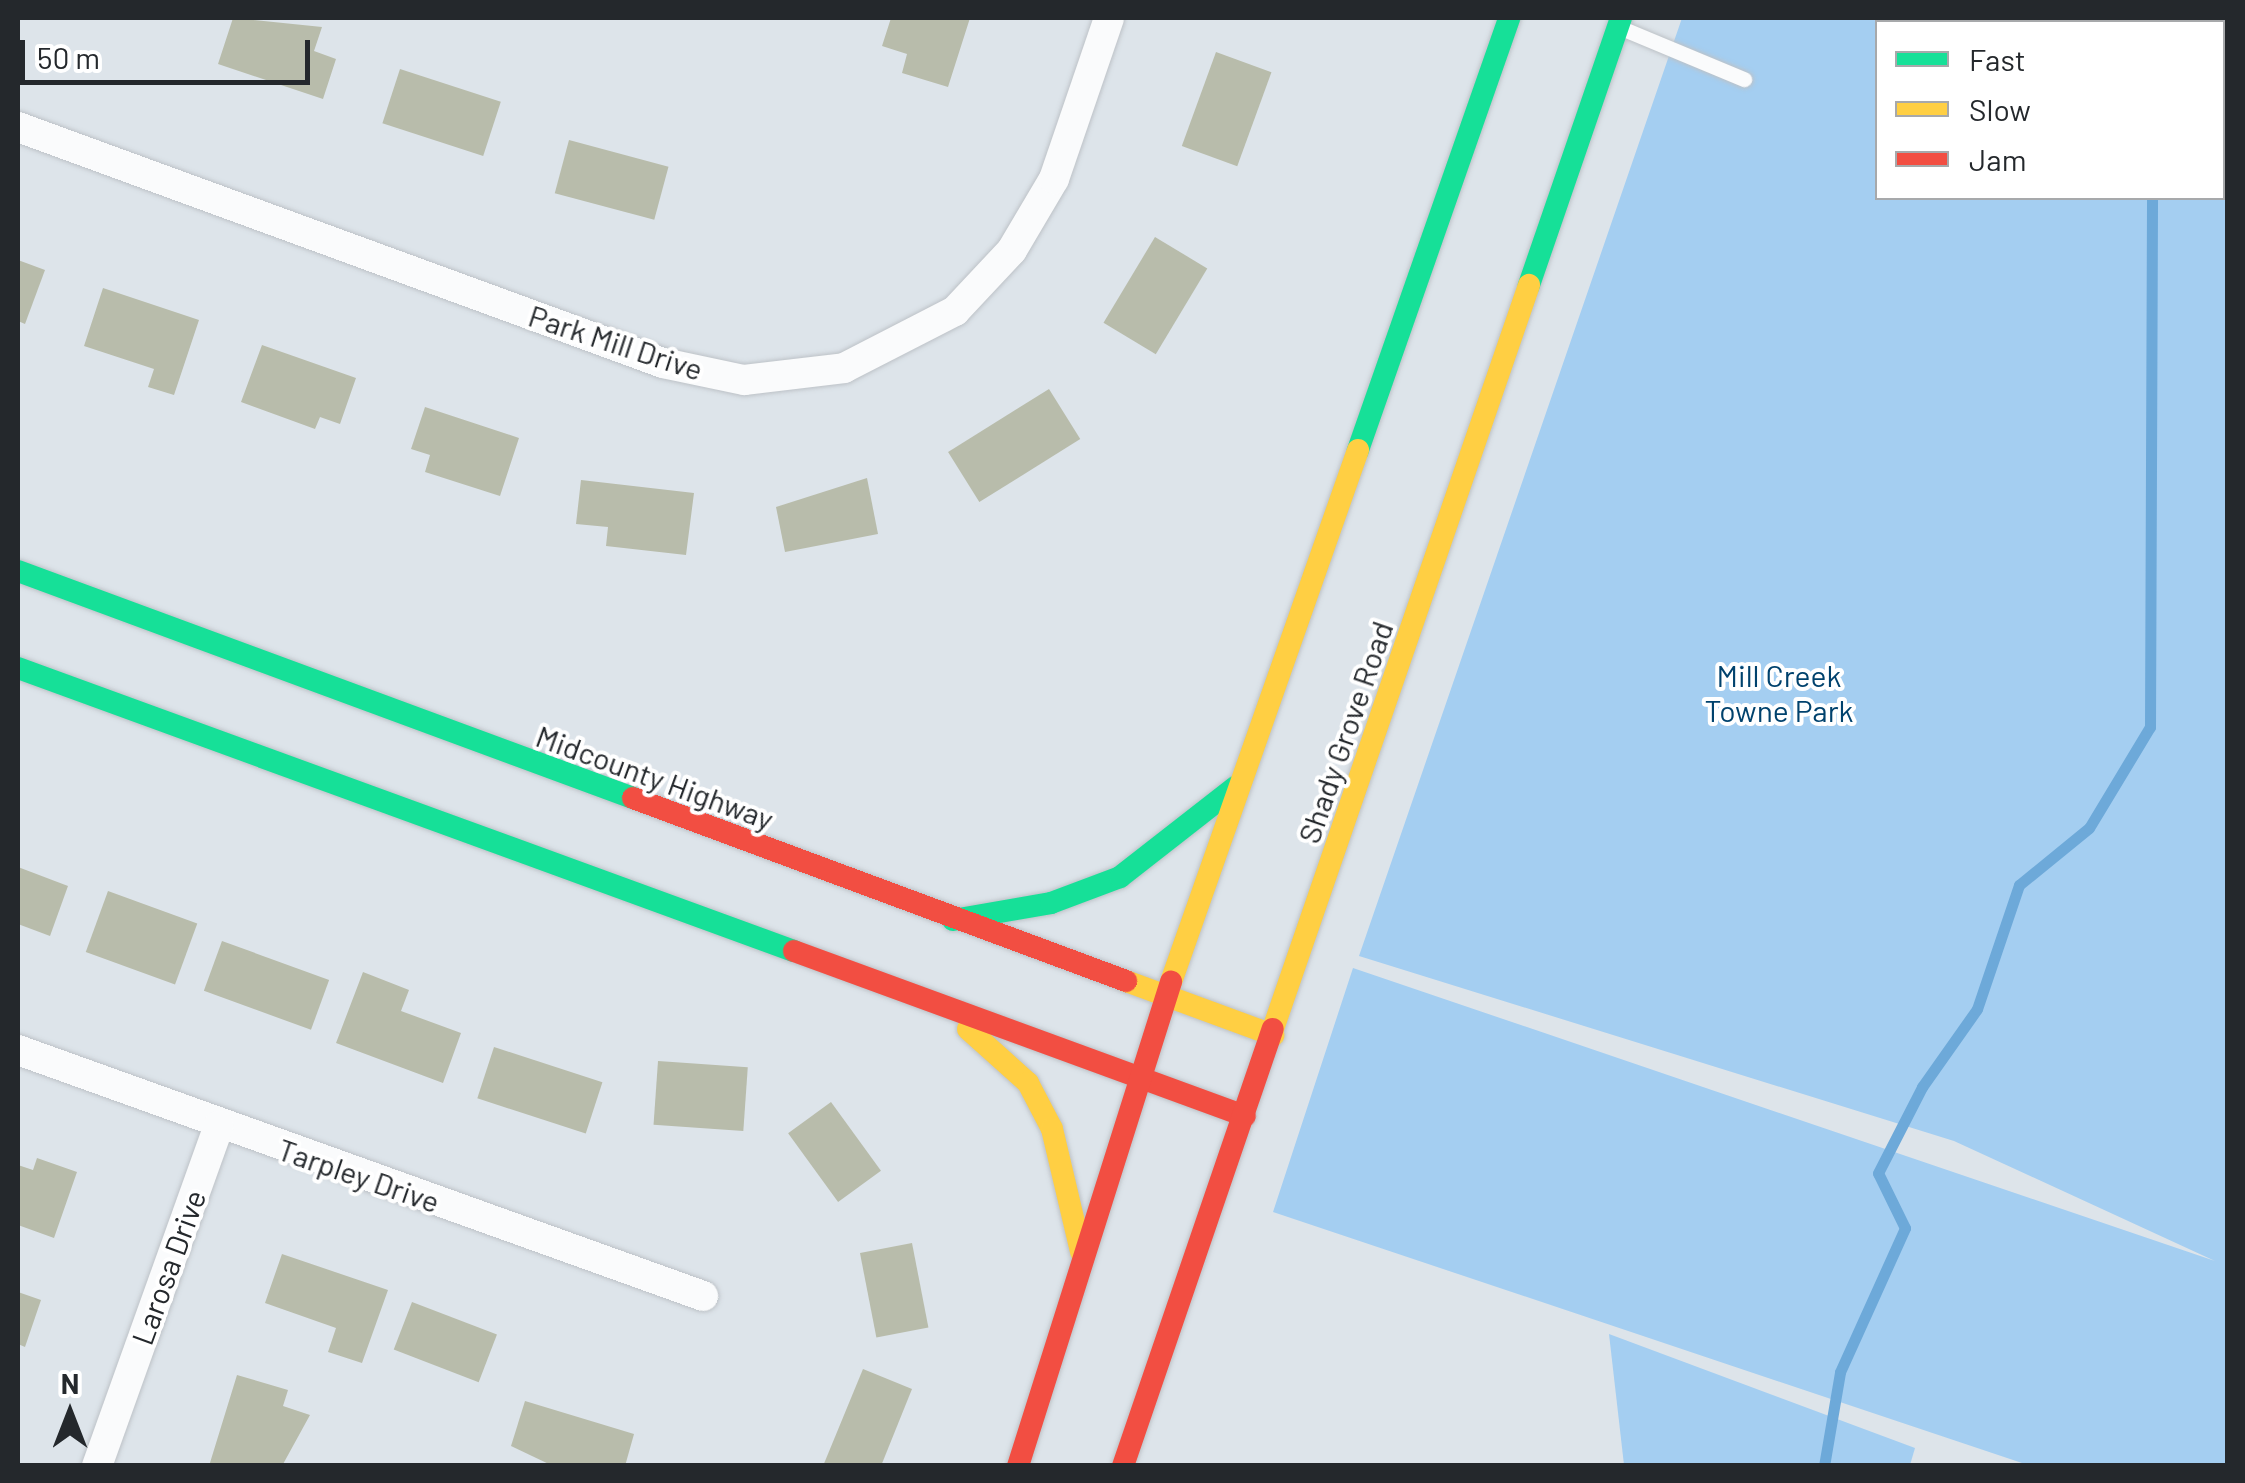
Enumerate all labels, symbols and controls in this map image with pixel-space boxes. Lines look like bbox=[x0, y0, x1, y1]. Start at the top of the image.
scale bar bbox=[25, 20, 315, 82]
legend bbox=[1875, 20, 2225, 200]
text: 50 m bbox=[37, 39, 100, 75]
text: Fast bbox=[1969, 41, 2026, 77]
text: Slow bbox=[1969, 91, 2031, 127]
text: Jam bbox=[1969, 141, 2026, 177]
street label: Park Mill Drive bbox=[525, 297, 707, 387]
street label: Shady Grove Road bbox=[1290, 616, 1400, 848]
park label: Mill Creek Towne Park bbox=[1704, 657, 1854, 728]
street label: Midcounty Highway bbox=[531, 717, 779, 837]
street label: Tarpley Drive bbox=[273, 1131, 445, 1219]
street label: Larosa Drive bbox=[123, 1185, 213, 1349]
north arrow bbox=[20, 1363, 120, 1463]
text: N bbox=[61, 1366, 79, 1400]

